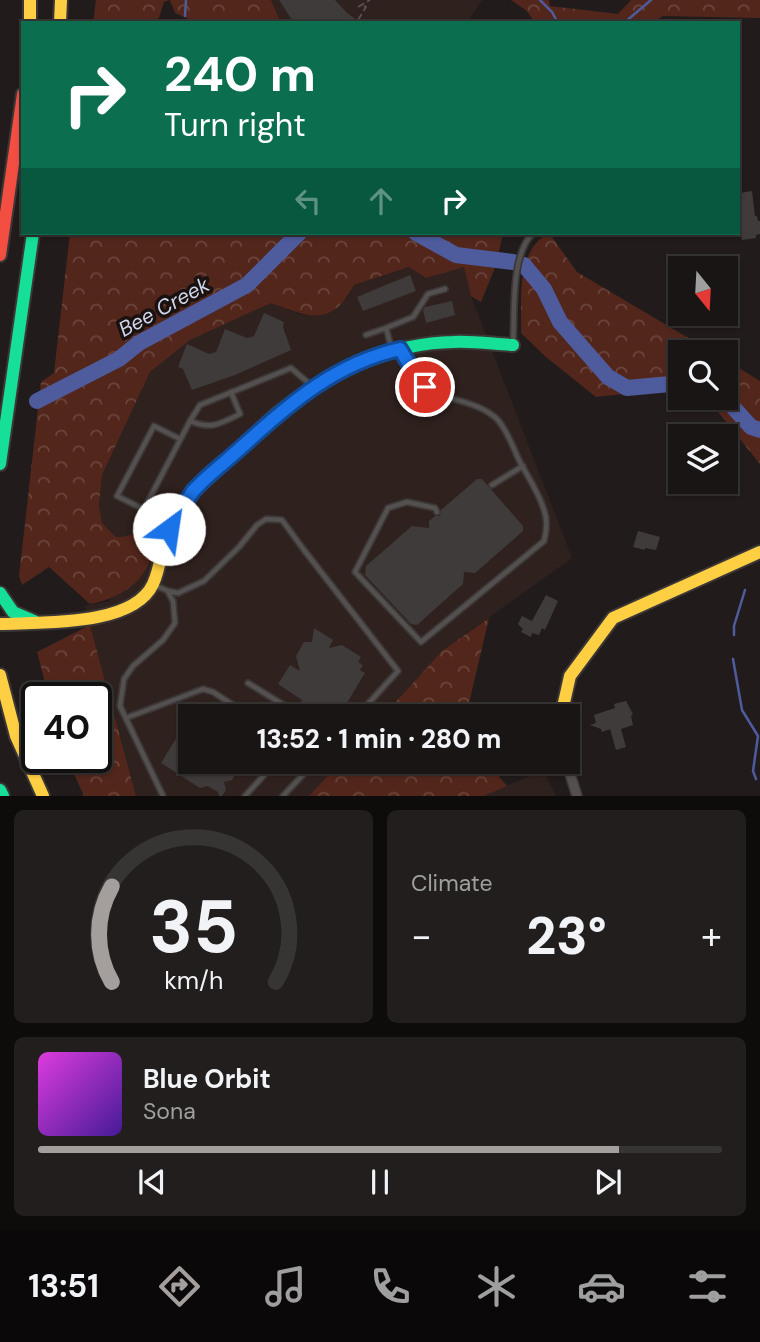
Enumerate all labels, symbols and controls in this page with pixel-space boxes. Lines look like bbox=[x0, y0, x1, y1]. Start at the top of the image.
text: 240 m bbox=[164, 42, 316, 106]
icon: right bbox=[49, 49, 140, 140]
text: Turn right bbox=[164, 104, 306, 146]
icon: left bbox=[289, 182, 327, 220]
icon: ahead bbox=[362, 182, 400, 220]
icon: right bbox=[435, 182, 473, 220]
north arrow bbox=[668, 256, 738, 326]
map controls bbox=[668, 256, 738, 494]
water label: Bee Creek bbox=[114, 270, 215, 343]
button: search bbox=[668, 340, 738, 410]
pin bbox=[395, 357, 455, 417]
icon: arrive bbox=[406, 368, 444, 406]
button: layers bbox=[668, 424, 738, 494]
position arrow bbox=[132, 492, 206, 566]
speed limit sign: 40 bbox=[21, 682, 112, 773]
text: 13:52 · 1 min · 280 m bbox=[257, 722, 501, 756]
text: Climate bbox=[411, 868, 493, 898]
text: 35 bbox=[149, 881, 238, 976]
text: 23° bbox=[526, 902, 607, 970]
text: − bbox=[411, 911, 432, 961]
text: + bbox=[701, 911, 722, 961]
text: km/h bbox=[164, 964, 223, 997]
text: Blue Orbit bbox=[143, 1062, 271, 1096]
text: Sona bbox=[143, 1096, 196, 1126]
icon: previous bbox=[133, 1163, 171, 1201]
icon: pause bbox=[361, 1163, 399, 1201]
icon: next bbox=[589, 1163, 627, 1201]
icon: directions bbox=[155, 1262, 204, 1311]
icon: music bbox=[261, 1262, 310, 1311]
icon: phone bbox=[366, 1262, 415, 1311]
icon: climate bbox=[472, 1262, 521, 1311]
icon: car bbox=[577, 1262, 626, 1311]
icon: filters bbox=[683, 1262, 732, 1311]
text: 13:51 bbox=[28, 1265, 99, 1307]

